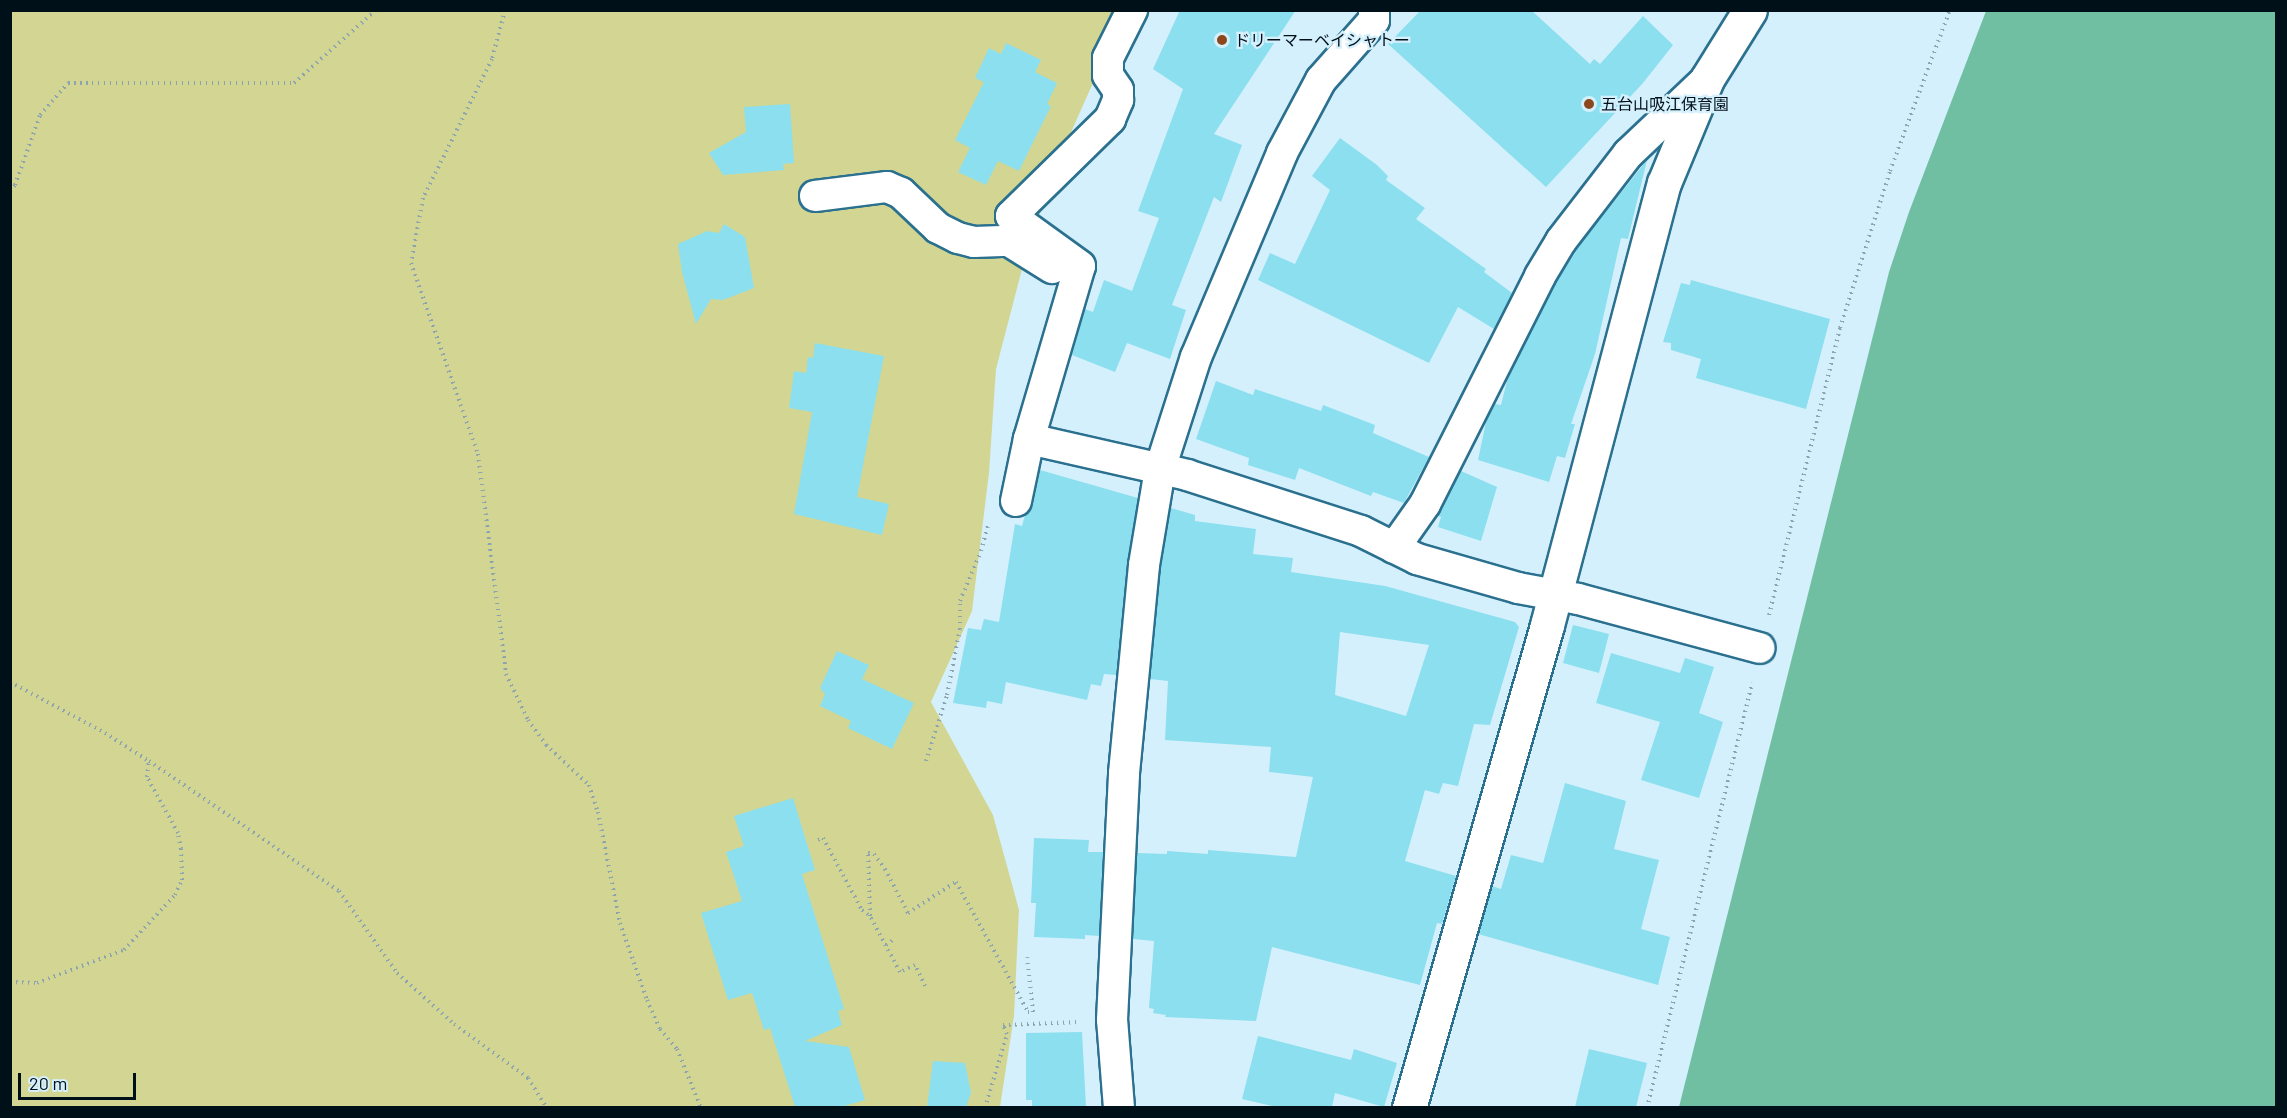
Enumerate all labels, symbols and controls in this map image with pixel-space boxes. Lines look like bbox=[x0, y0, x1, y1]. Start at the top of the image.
place label: ドリーマーベイシャトー bbox=[1234, 30, 1410, 50]
marker: ドリーマーベイシャトー bbox=[1215, 33, 1229, 47]
place label: 五台山吸江保育園 bbox=[1601, 94, 1729, 114]
marker: 五台山吸江保育園 bbox=[1582, 97, 1596, 111]
scale bar bbox=[21, 1061, 140, 1099]
text: 20 m bbox=[29, 1072, 67, 1094]

